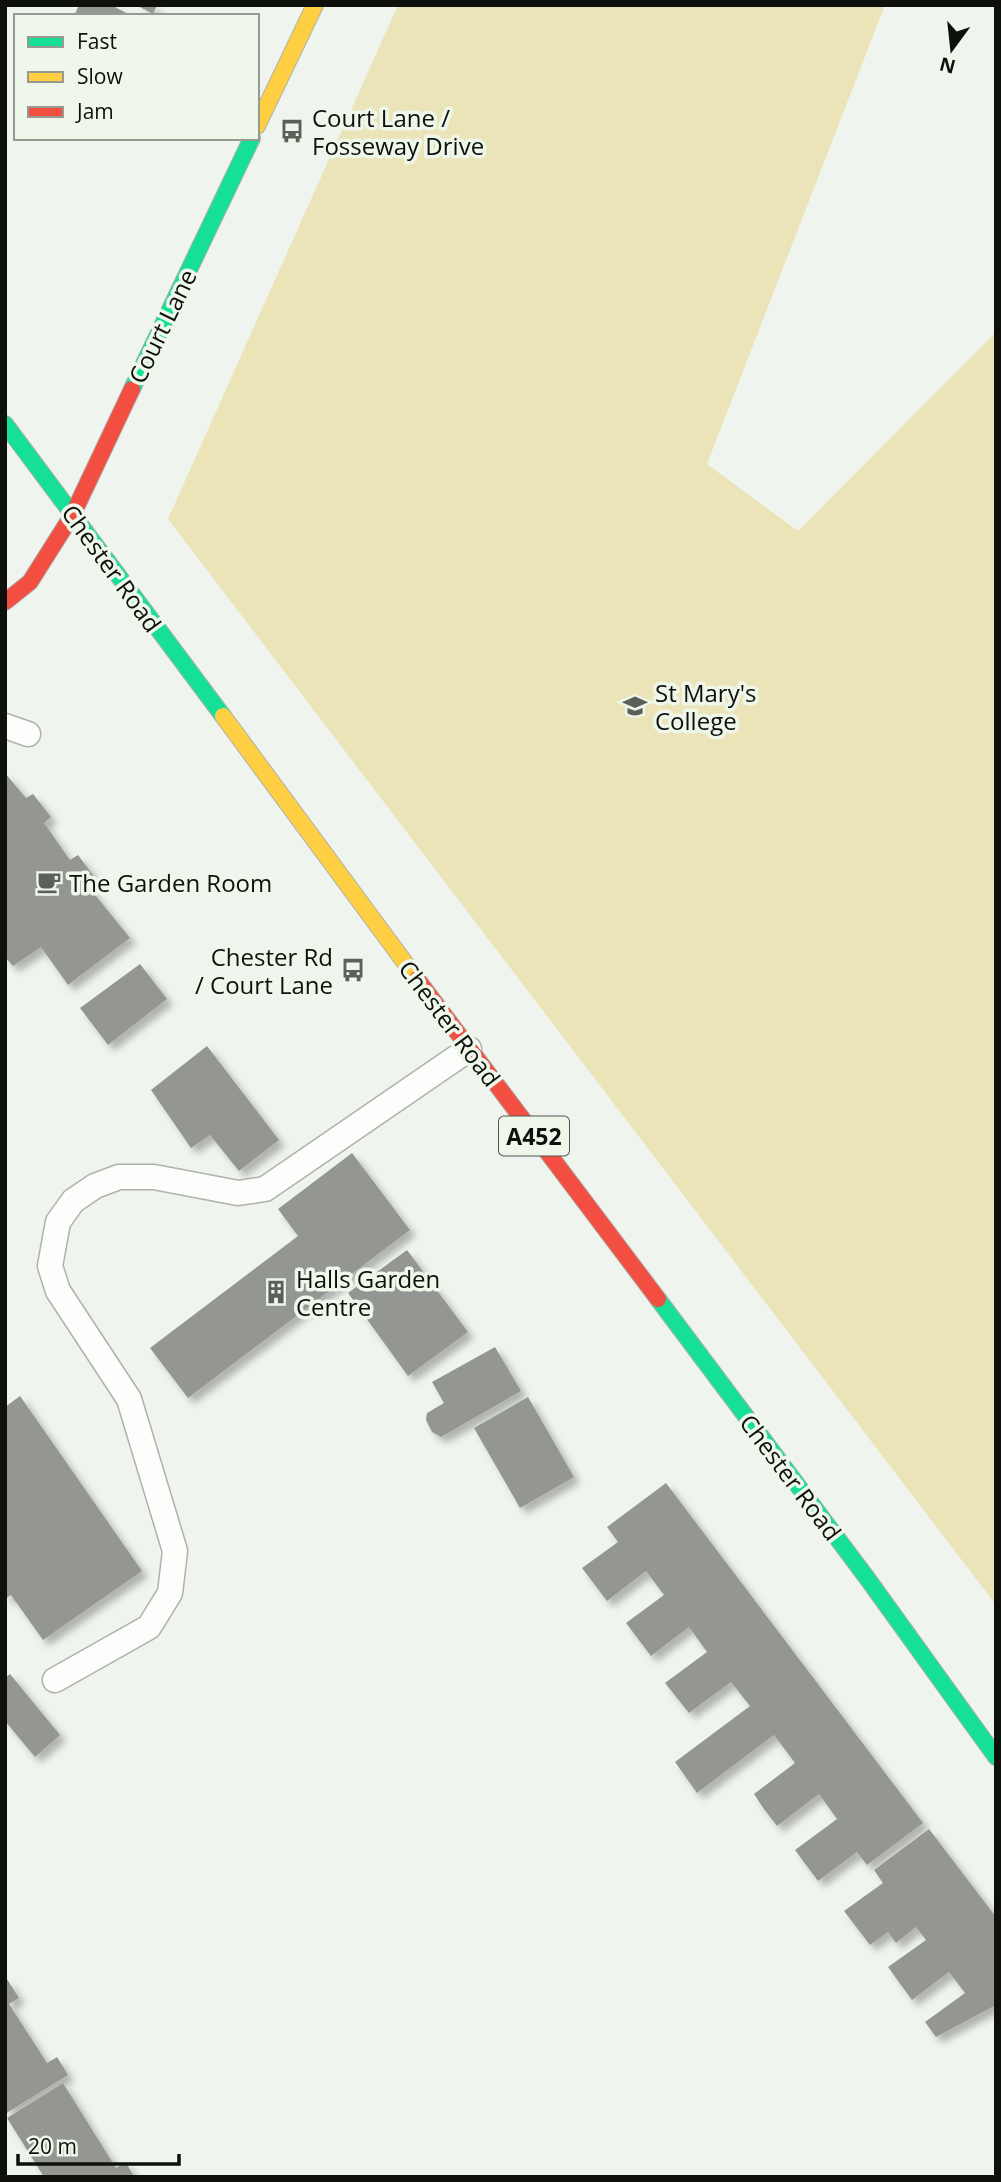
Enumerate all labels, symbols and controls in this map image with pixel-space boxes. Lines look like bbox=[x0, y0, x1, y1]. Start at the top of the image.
legend bbox=[14, 14, 259, 140]
north arrow bbox=[917, 14, 987, 84]
text: Fast bbox=[77, 27, 117, 55]
text: N bbox=[937, 51, 958, 80]
text: Slow bbox=[77, 62, 123, 90]
text: Jam bbox=[75, 97, 114, 125]
place label: Court Lane / Fosseway Drive bbox=[312, 101, 484, 162]
bus stop icon: Court Lane / Fosseway Drive bbox=[278, 117, 306, 145]
street label: Court Lane bbox=[120, 264, 204, 388]
street label: Chester Road bbox=[55, 498, 169, 638]
place label: St Mary's College bbox=[655, 676, 756, 737]
school or university icon: St Mary's College bbox=[621, 692, 649, 720]
place label: The Garden Room bbox=[69, 866, 272, 899]
cafe icon: The Garden Room bbox=[35, 868, 63, 896]
place label: Chester Rd / Court Lane bbox=[195, 940, 333, 1001]
street label: Chester Road bbox=[392, 953, 508, 1093]
bus stop icon: Chester Rd / Court Lane bbox=[339, 956, 367, 984]
road number: A452 bbox=[499, 1116, 569, 1156]
place label: Halls Garden Centre bbox=[296, 1262, 440, 1323]
building icon: Halls Garden Centre bbox=[262, 1278, 290, 1306]
street label: Chester Road bbox=[733, 1407, 849, 1547]
scale bar bbox=[18, 2122, 178, 2166]
text: 20 m bbox=[28, 2132, 77, 2160]

